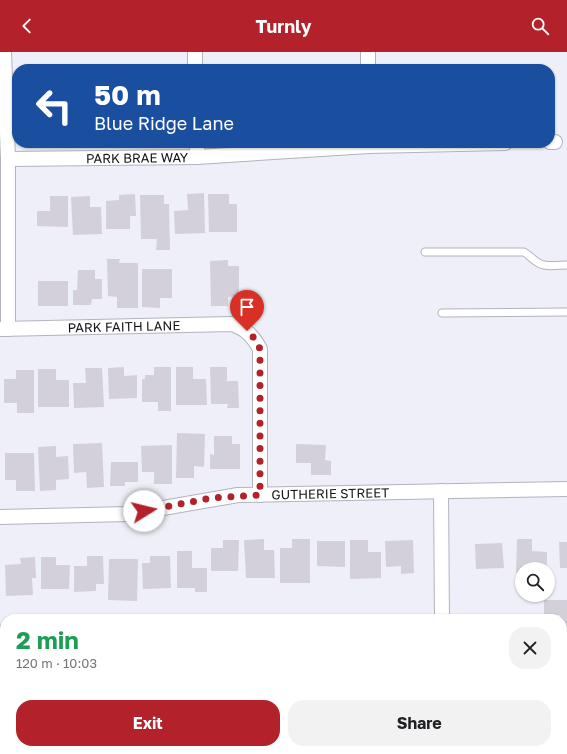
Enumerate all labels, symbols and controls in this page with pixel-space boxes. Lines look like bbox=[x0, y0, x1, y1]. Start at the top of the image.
icon: back bbox=[16, 15, 38, 37]
text: Turnly bbox=[255, 15, 312, 37]
icon: search bbox=[529, 15, 551, 37]
text: 50 m bbox=[94, 78, 161, 111]
icon: left bbox=[28, 80, 80, 132]
text: Blue Ridge Lane bbox=[94, 112, 234, 134]
street label: PARK BRAE WAY bbox=[86, 149, 189, 166]
pin bbox=[230, 290, 264, 331]
icon: arrive bbox=[236, 296, 258, 318]
street label: PARK FAITH LANE bbox=[67, 317, 181, 336]
street label: GUTHERIE STREET bbox=[271, 484, 389, 502]
position arrow bbox=[123, 490, 165, 532]
map controls bbox=[515, 562, 555, 602]
button: search bbox=[515, 562, 555, 602]
text: 2 min bbox=[16, 625, 79, 654]
button: close bbox=[509, 627, 551, 669]
text: 120 m · 10:03 bbox=[16, 655, 97, 671]
button: Exit bbox=[16, 700, 280, 746]
button: Share bbox=[288, 700, 551, 746]

